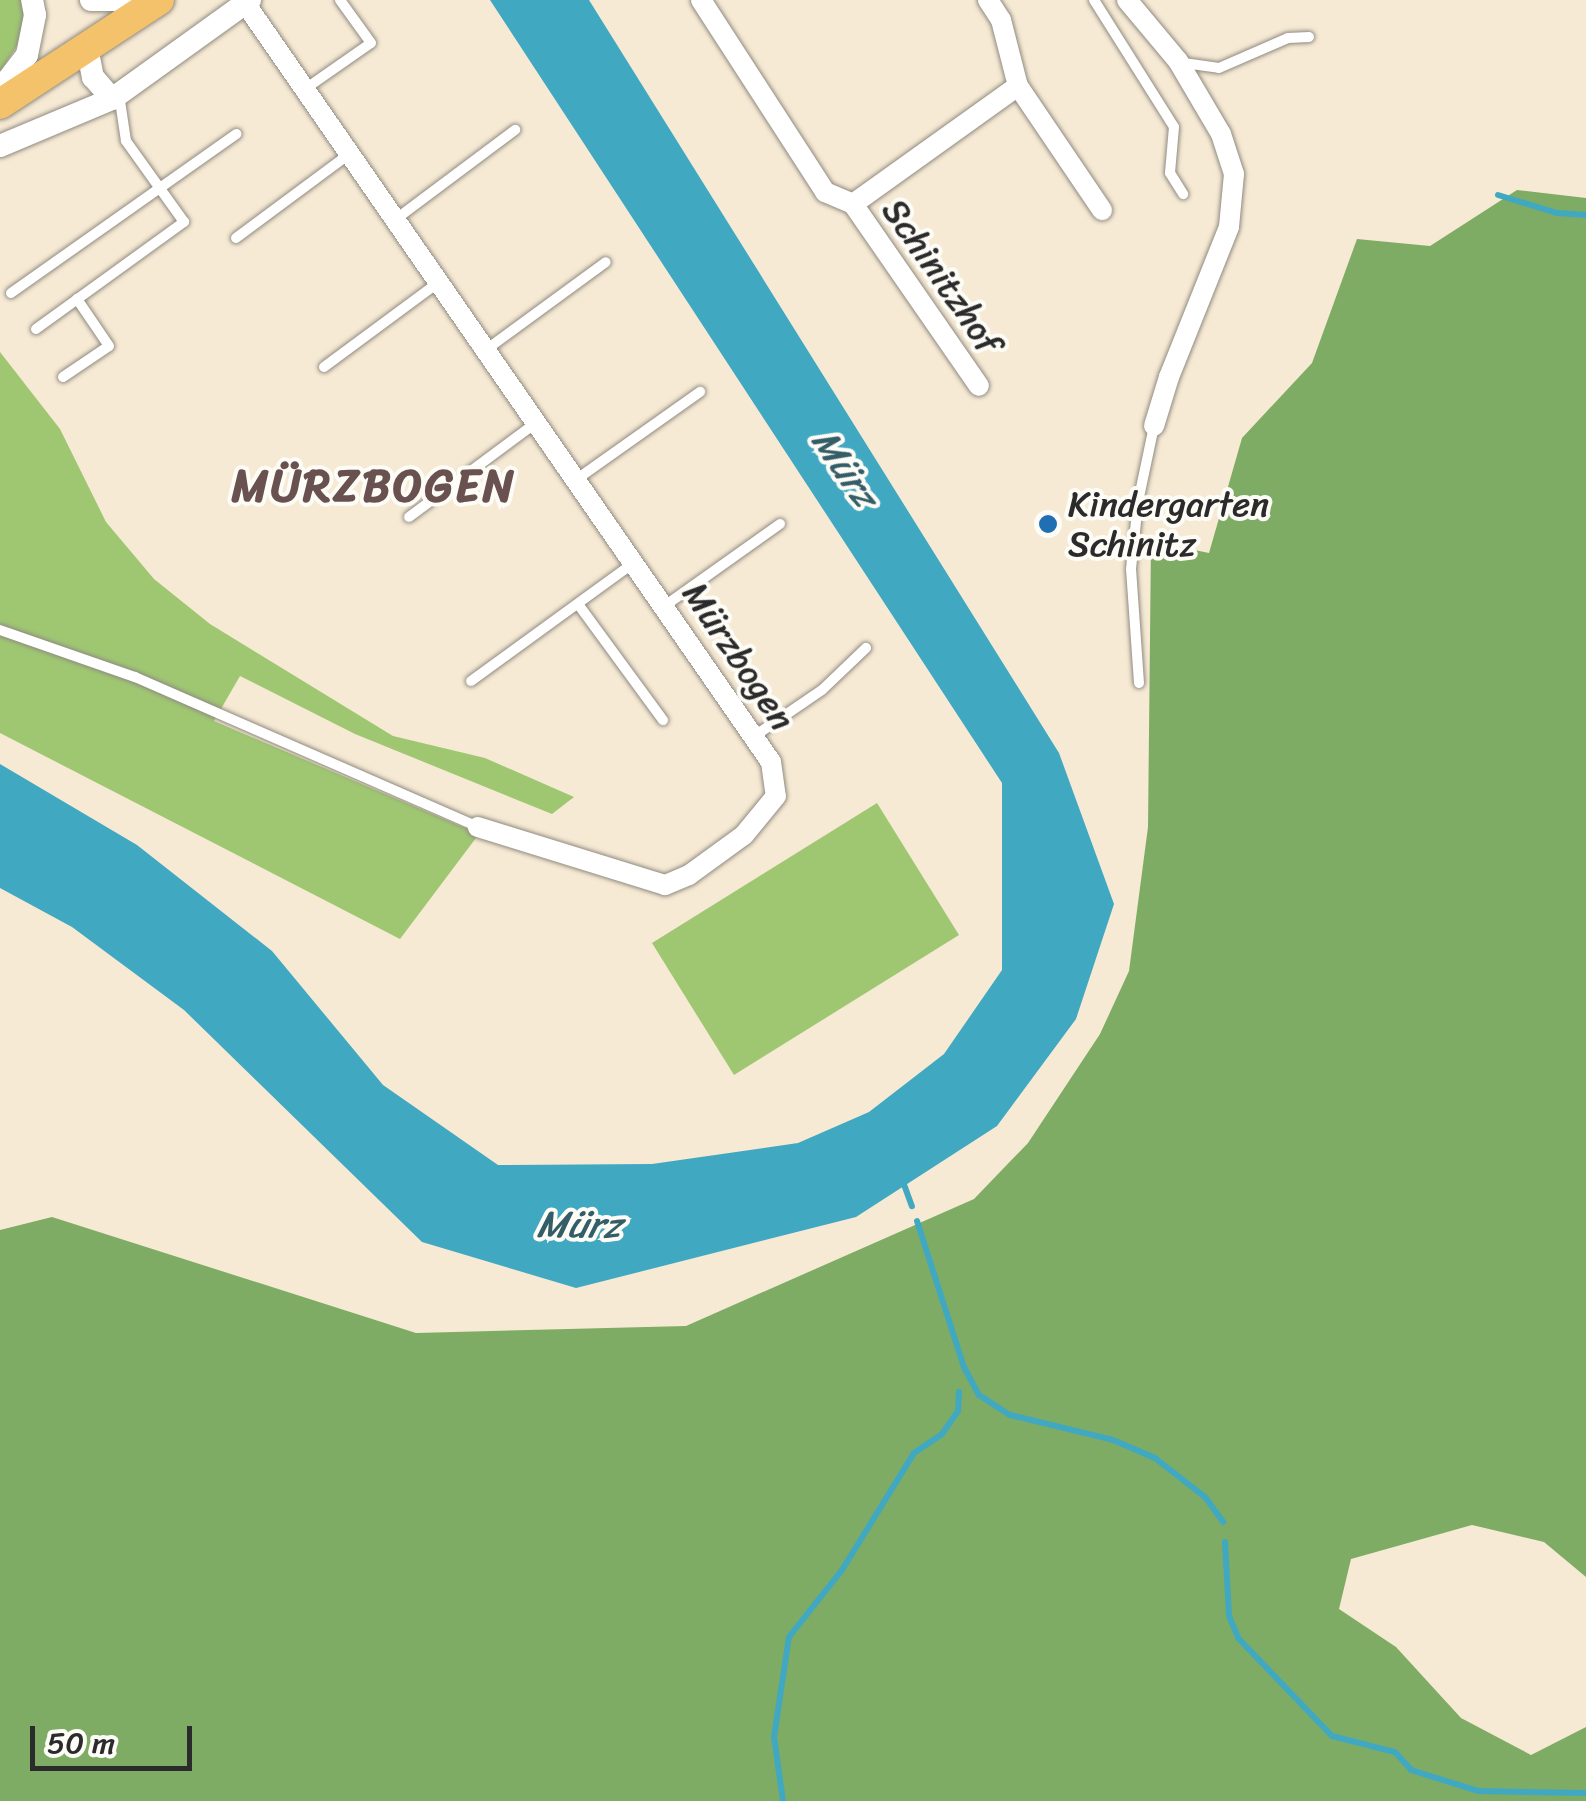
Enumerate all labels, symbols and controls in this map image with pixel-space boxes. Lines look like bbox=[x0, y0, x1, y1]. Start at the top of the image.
street label: Schinitzhof bbox=[873, 191, 1011, 361]
water label: Mürz bbox=[802, 420, 888, 516]
district label: MÜRZBOGEN bbox=[232, 460, 516, 514]
place label: Kindergarten Schinitz bbox=[1068, 483, 1269, 565]
marker: Kindergarten Schinitz bbox=[1037, 513, 1059, 535]
street label: Mürzbogen bbox=[674, 574, 804, 738]
water label: Mürz bbox=[536, 1202, 622, 1248]
scale bar bbox=[35, 1706, 198, 1768]
text: 50 m bbox=[47, 1716, 115, 1770]

